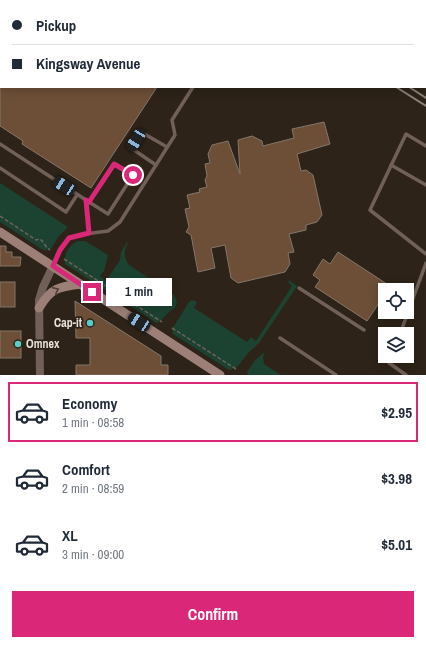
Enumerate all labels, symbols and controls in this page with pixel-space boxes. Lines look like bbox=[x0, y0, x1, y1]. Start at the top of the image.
text: Pickup bbox=[36, 15, 76, 36]
text: Kingsway Avenue bbox=[36, 53, 140, 74]
car bbox=[125, 127, 147, 153]
route start bbox=[124, 166, 142, 184]
car bbox=[51, 174, 77, 198]
callout: 1 min bbox=[106, 278, 172, 306]
route end bbox=[83, 283, 101, 301]
text: 1 min bbox=[125, 283, 153, 300]
map controls bbox=[378, 283, 414, 363]
button: locate bbox=[378, 283, 414, 319]
one-way arrow bbox=[52, 287, 59, 295]
car bbox=[126, 310, 152, 334]
place label: Cap-it bbox=[54, 315, 83, 331]
marker: Cap-it bbox=[85, 318, 95, 328]
button: layers bbox=[378, 327, 414, 363]
place label: Omnex bbox=[26, 336, 60, 352]
marker: Omnex bbox=[13, 339, 23, 349]
text: Economy bbox=[62, 393, 117, 414]
icon: car bbox=[14, 394, 50, 430]
text: $2.95 bbox=[381, 402, 412, 423]
text: 1 min · 08:58 bbox=[62, 414, 124, 431]
text: Comfort bbox=[62, 459, 110, 480]
icon: car bbox=[14, 460, 50, 496]
text: $3.98 bbox=[381, 468, 412, 489]
text: 2 min · 08:59 bbox=[62, 480, 124, 497]
text: XL bbox=[62, 525, 78, 546]
icon: car bbox=[14, 526, 50, 562]
text: $5.01 bbox=[381, 534, 412, 555]
text: 3 min · 09:00 bbox=[62, 546, 124, 563]
button: Confirm bbox=[12, 591, 414, 637]

